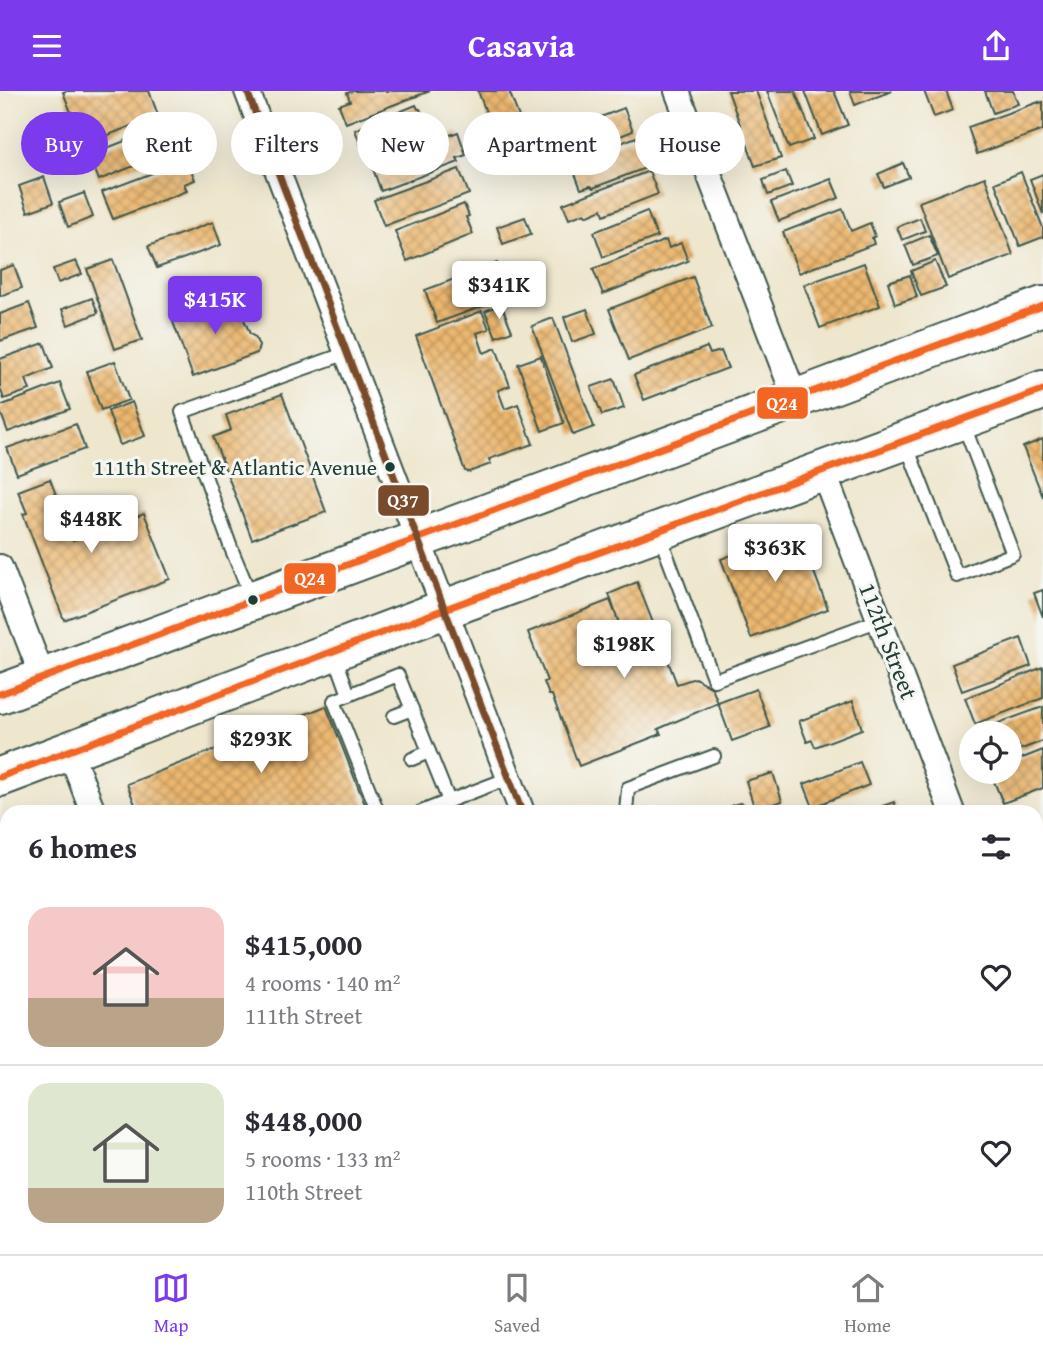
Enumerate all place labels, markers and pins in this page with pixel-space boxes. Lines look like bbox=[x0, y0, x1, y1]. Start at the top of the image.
pin: $341K bbox=[450, 261, 548, 321]
pin: $415K bbox=[166, 277, 264, 336]
place label: 111th Street & Atlantic Avenue bbox=[94, 451, 377, 483]
marker: 111th Street & Atlantic Avenue bbox=[383, 460, 397, 474]
pin: $448K bbox=[42, 496, 140, 555]
pin: $363K bbox=[726, 525, 824, 584]
unlabelled marker bbox=[246, 593, 260, 607]
pin: $198K bbox=[575, 621, 673, 680]
pin: $293K bbox=[212, 715, 310, 775]

